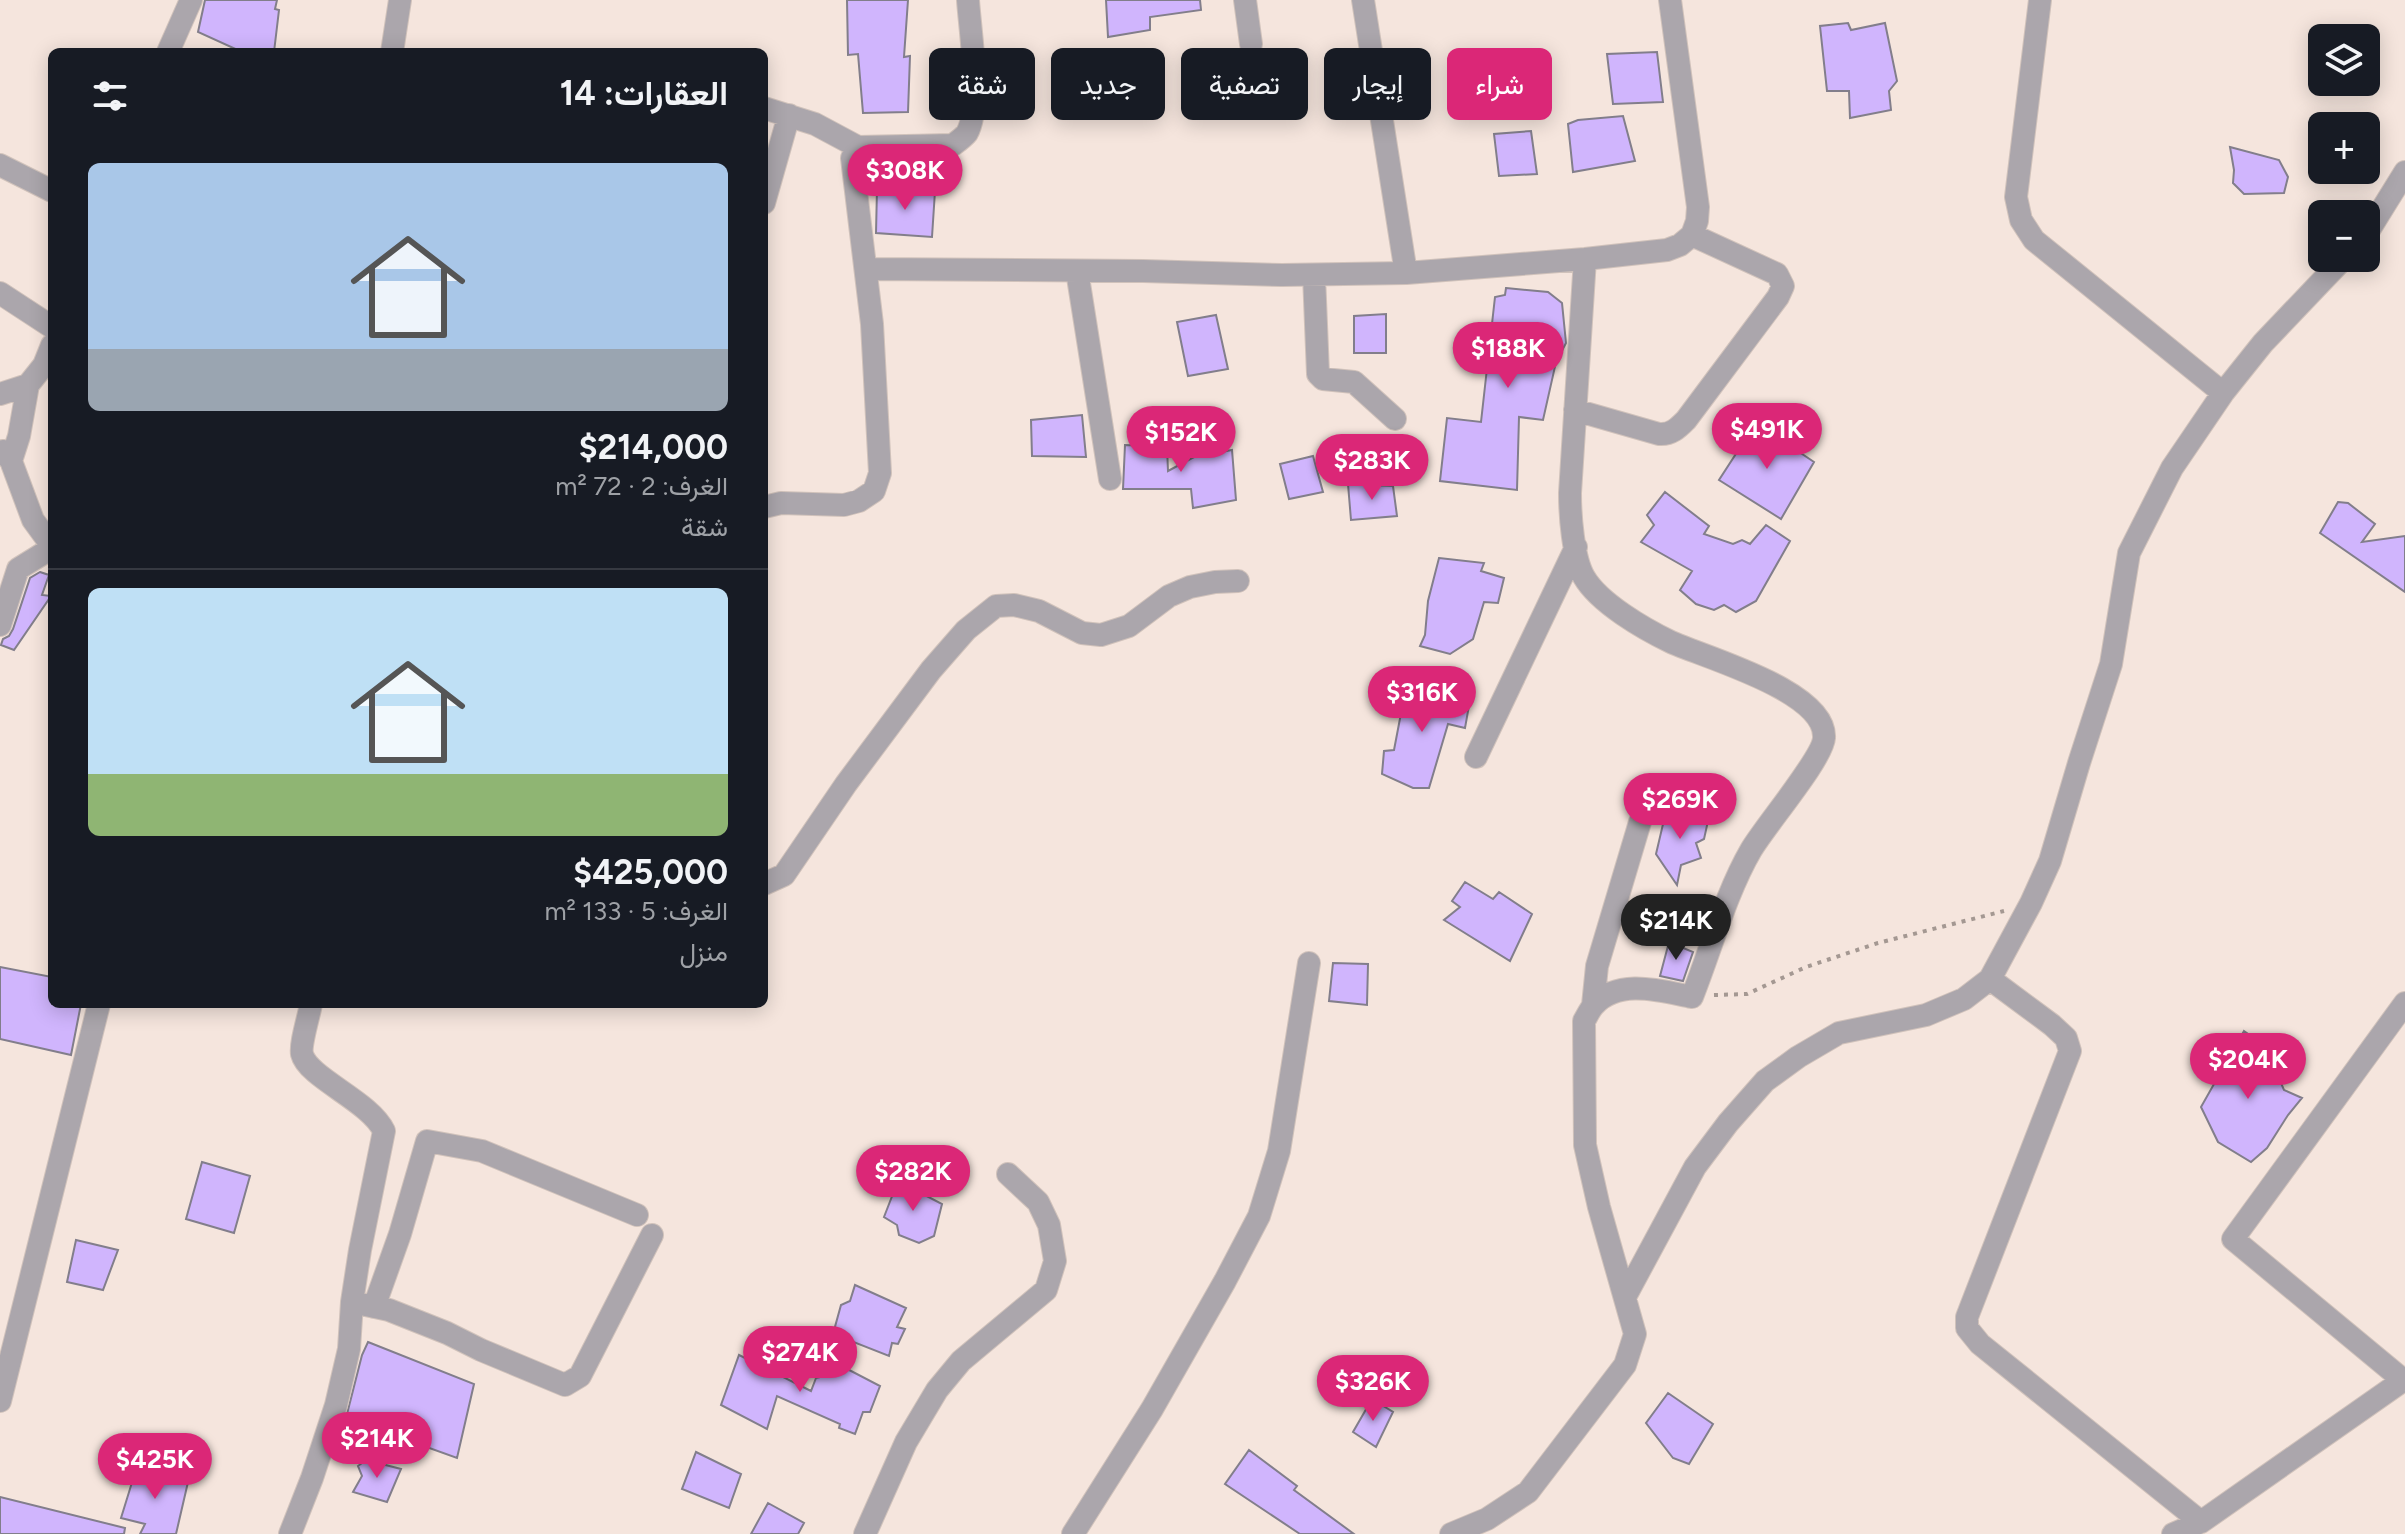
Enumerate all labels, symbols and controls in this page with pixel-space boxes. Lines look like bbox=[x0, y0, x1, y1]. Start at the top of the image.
map controls bbox=[2308, 24, 2380, 272]
button: layers bbox=[2308, 24, 2380, 96]
chip: شقة bbox=[929, 48, 1035, 120]
chip: جديد bbox=[1051, 48, 1165, 120]
chip: تصفية bbox=[1181, 48, 1308, 120]
chip: إيجار bbox=[1324, 48, 1431, 120]
chip: شراء bbox=[1447, 48, 1552, 120]
text: العقارات: 14 bbox=[560, 73, 728, 114]
icon: filters bbox=[88, 74, 132, 118]
button: + bbox=[2308, 112, 2380, 184]
pin: $308K bbox=[849, 144, 961, 212]
text: $308K bbox=[866, 154, 944, 186]
button: − bbox=[2308, 200, 2380, 272]
icon: home bbox=[336, 215, 480, 359]
pin: $188K bbox=[1452, 322, 1564, 390]
text: $188K bbox=[1471, 332, 1545, 364]
pin: $491K bbox=[1711, 403, 1823, 471]
pin: $152K bbox=[1125, 406, 1237, 474]
text: $491K bbox=[1730, 413, 1804, 445]
text: $152K bbox=[1145, 416, 1217, 448]
text: $214,000 bbox=[579, 427, 728, 468]
pin: $283K bbox=[1316, 434, 1428, 502]
text: $283K bbox=[1333, 444, 1411, 476]
text: الغرف: 2 · 72 m² bbox=[555, 470, 728, 502]
text: شقة bbox=[681, 511, 728, 543]
icon: home bbox=[336, 640, 480, 784]
pin: $316K bbox=[1366, 666, 1478, 734]
text: $316K bbox=[1386, 676, 1458, 708]
pin: $269K bbox=[1624, 773, 1736, 841]
text: $269K bbox=[1642, 783, 1718, 815]
text: $425,000 bbox=[573, 852, 728, 893]
pin: $214K bbox=[1620, 894, 1732, 962]
text: الغرف: 5 · 133 m² bbox=[544, 895, 728, 927]
text: $214K bbox=[1639, 904, 1713, 936]
text: منزل bbox=[679, 936, 728, 968]
pin: $204K bbox=[2192, 1033, 2304, 1101]
text: $204K bbox=[2208, 1043, 2288, 1075]
pin: $282K bbox=[857, 1145, 969, 1213]
text: $282K bbox=[874, 1155, 952, 1187]
pin: $274K bbox=[744, 1326, 856, 1394]
text: $274K bbox=[761, 1336, 839, 1368]
pin: $326K bbox=[1317, 1355, 1429, 1423]
text: $326K bbox=[1335, 1365, 1411, 1397]
pin: $214K bbox=[321, 1412, 433, 1480]
text: $214K bbox=[340, 1422, 414, 1454]
pin: $425K bbox=[99, 1433, 211, 1501]
text: $425K bbox=[116, 1443, 194, 1475]

